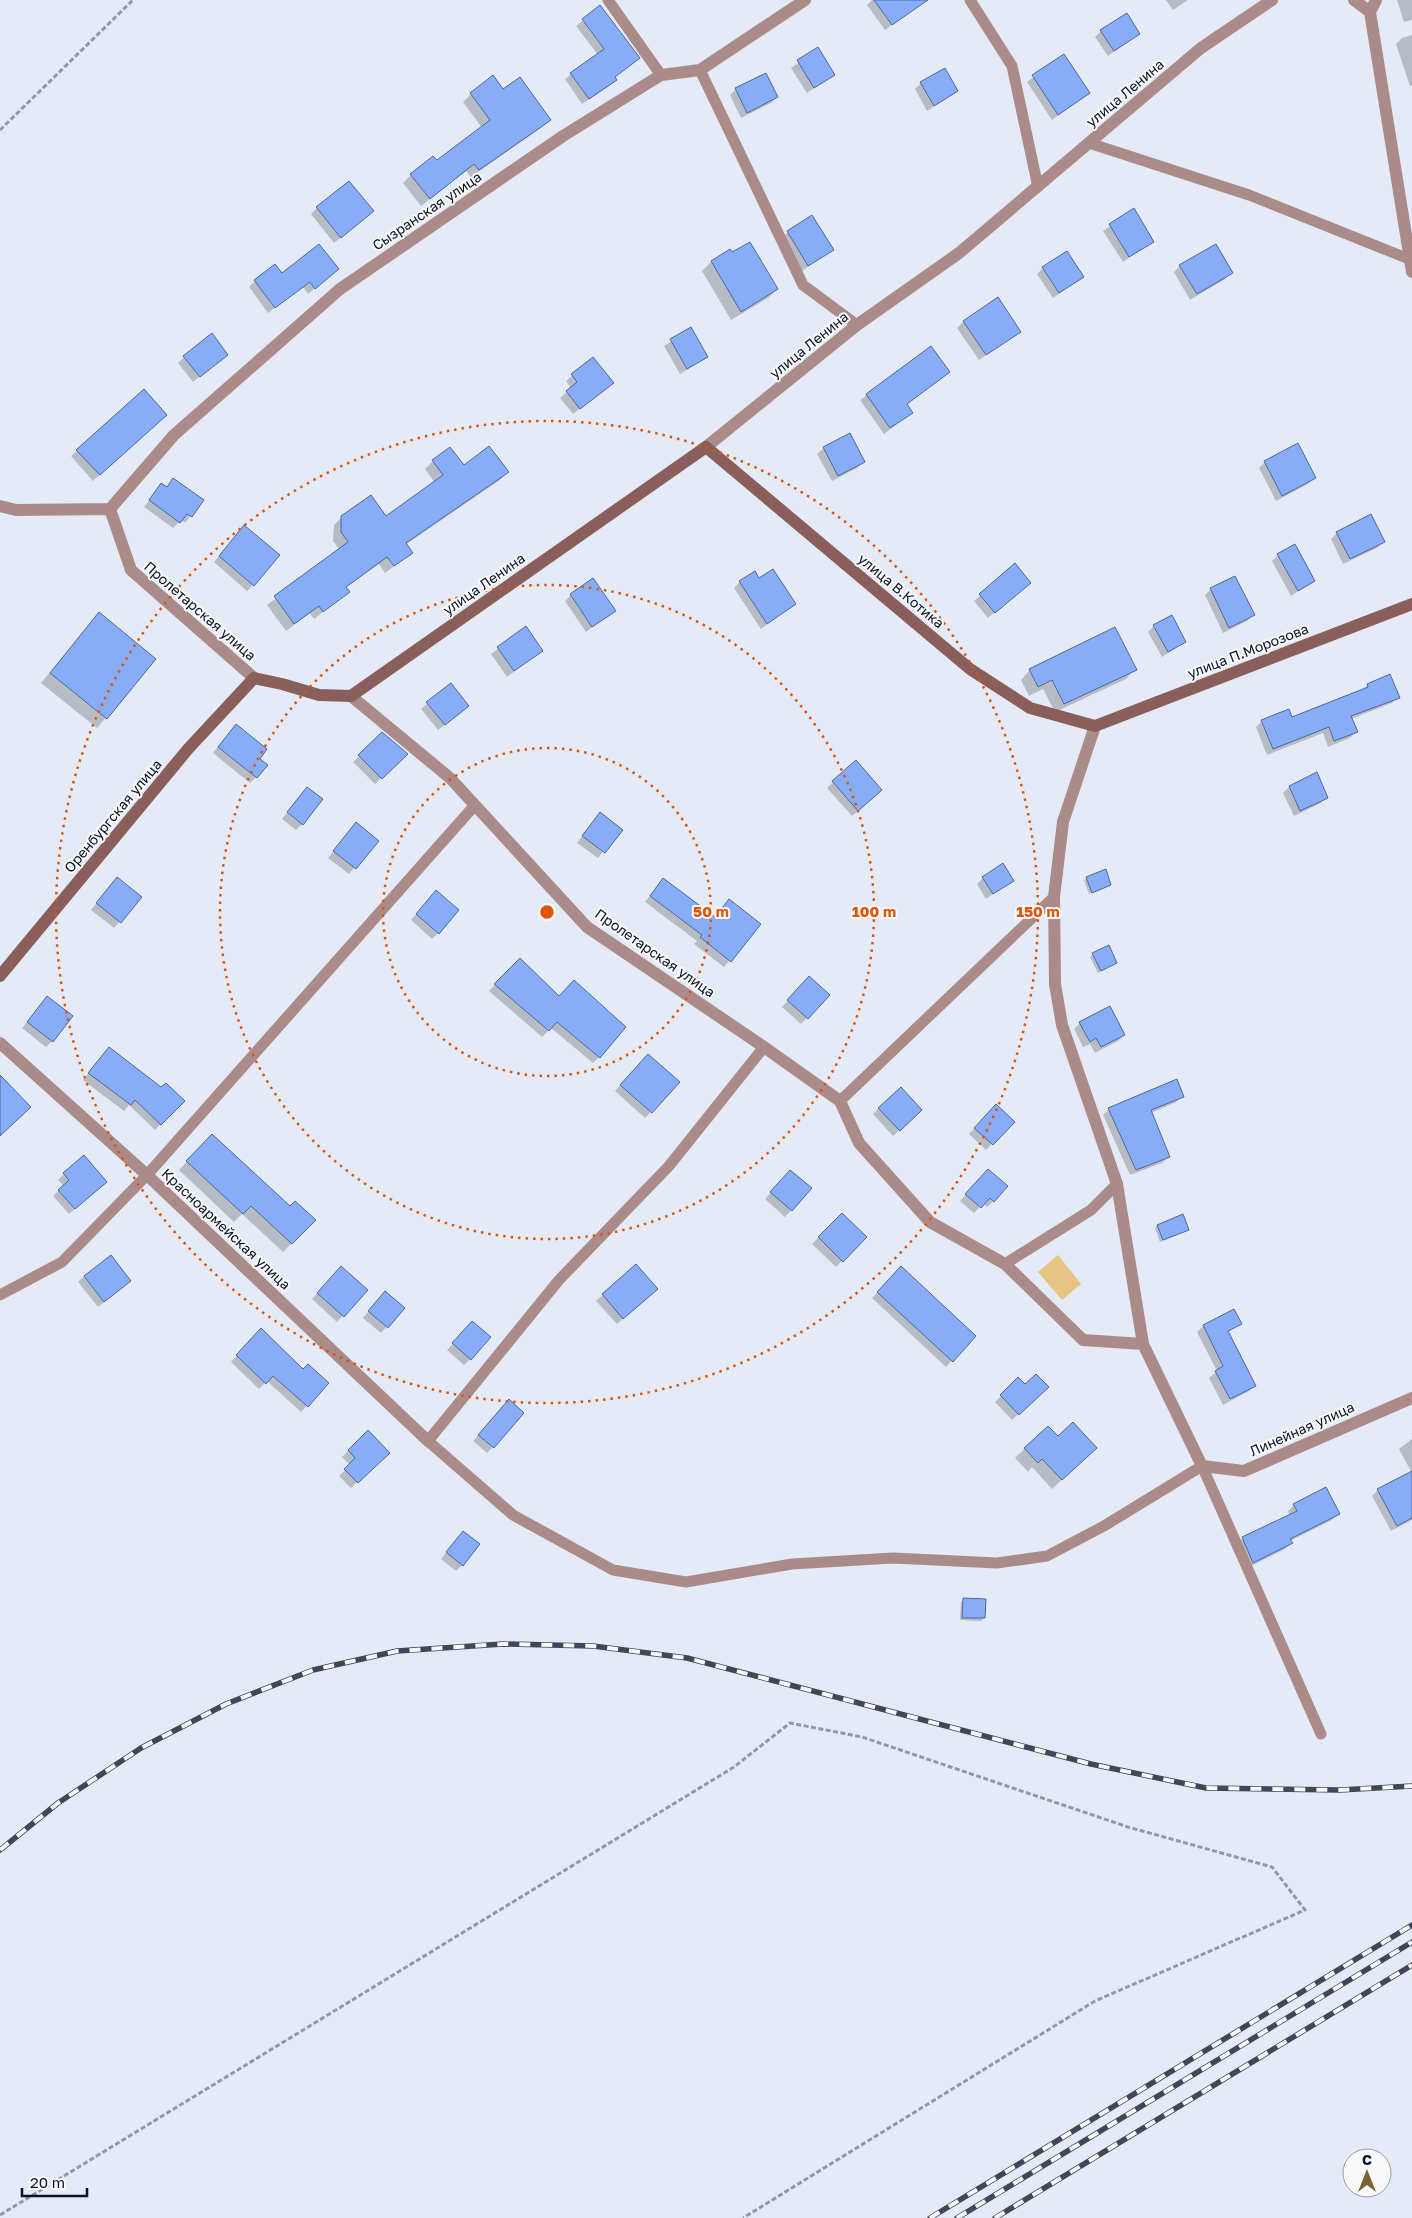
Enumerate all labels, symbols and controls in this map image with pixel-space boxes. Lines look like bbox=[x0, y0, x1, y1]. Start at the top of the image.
street label: улица Ленина bbox=[1082, 55, 1167, 130]
street label: Сызранская улица bbox=[369, 168, 485, 253]
street label: улица Ленина bbox=[766, 308, 851, 381]
street label: улица Ленина bbox=[439, 549, 528, 618]
street label: улица В.Котика bbox=[855, 550, 948, 632]
street label: Пролетарская улица bbox=[141, 557, 260, 664]
street label: улица П.Морозова bbox=[1185, 620, 1311, 681]
street label: Оренбургская улица bbox=[60, 756, 165, 876]
text: 50 m bbox=[693, 902, 729, 920]
text: 100 m bbox=[852, 902, 896, 920]
text: 150 m bbox=[1016, 902, 1060, 920]
centre of rings bbox=[538, 903, 556, 921]
street label: Пролетарская улица bbox=[592, 905, 719, 1000]
street label: Красноармейская улица bbox=[158, 1164, 294, 1293]
street label: Линейная улица bbox=[1247, 1398, 1357, 1459]
north arrow bbox=[1342, 2148, 1392, 2198]
text: С bbox=[1362, 2151, 1372, 2168]
scale bar bbox=[22, 2166, 88, 2198]
text: 20 m bbox=[30, 2173, 65, 2191]

